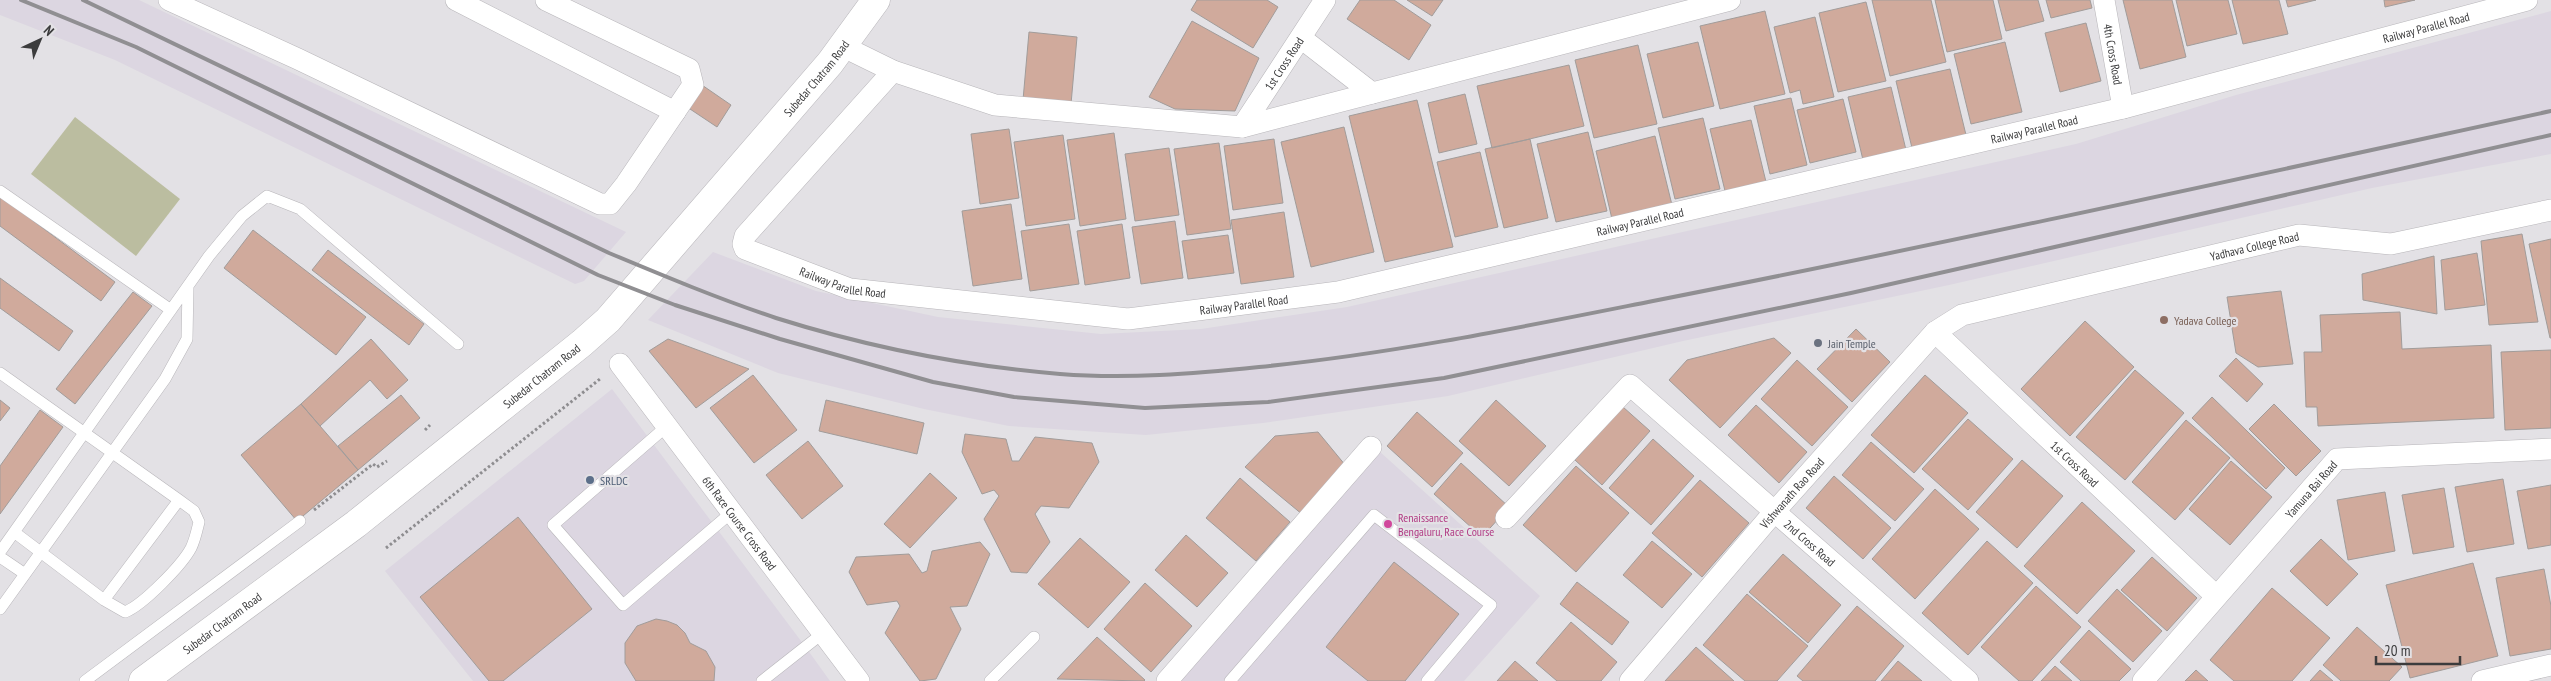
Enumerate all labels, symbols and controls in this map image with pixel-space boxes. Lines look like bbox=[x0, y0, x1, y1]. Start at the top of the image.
street label: Railway Parallel Road bbox=[2381, 8, 2471, 46]
north arrow bbox=[15, 15, 65, 65]
text: N bbox=[40, 22, 58, 40]
street label: 4th Cross Road bbox=[2101, 23, 2126, 86]
street label: 1st Cross Road bbox=[1261, 34, 1306, 93]
street label: Subedar Chatram Road bbox=[780, 37, 852, 119]
street label: Railway Parallel Road bbox=[1989, 111, 2079, 146]
street label: Railway Parallel Road bbox=[1595, 204, 1685, 239]
street label: Yadhava College Road bbox=[2208, 228, 2300, 263]
street label: Railway Parallel Road bbox=[798, 263, 886, 300]
street label: Railway Parallel Road bbox=[1199, 291, 1289, 317]
place label: Yadava College bbox=[2174, 313, 2237, 328]
marker: Yadava College bbox=[2158, 314, 2170, 326]
place label: Jain Temple bbox=[1827, 336, 1876, 351]
marker: Jain Temple bbox=[1812, 337, 1824, 349]
street label: Subedar Chatram Road bbox=[500, 340, 583, 411]
street label: 1st Cross Road bbox=[2048, 437, 2102, 490]
street label: Vishwanath Rao Road bbox=[1756, 454, 1827, 532]
street label: Yamuna Bai Road bbox=[2282, 457, 2340, 521]
place label: SRLDC bbox=[600, 473, 628, 488]
street label: 6th Race Course Cross Road bbox=[699, 473, 780, 573]
marker: SRLDC bbox=[584, 474, 596, 486]
place label: Renaissance Bengaluru, Race Course bbox=[1398, 510, 1494, 539]
street label: 2nd Cross Road bbox=[1781, 516, 1839, 569]
marker: Renaissance Bengaluru, Race Course bbox=[1382, 518, 1394, 530]
street label: Subedar Chatram Road bbox=[179, 589, 264, 657]
scale bar bbox=[2376, 634, 2460, 666]
text: 20 m bbox=[2384, 641, 2410, 660]

